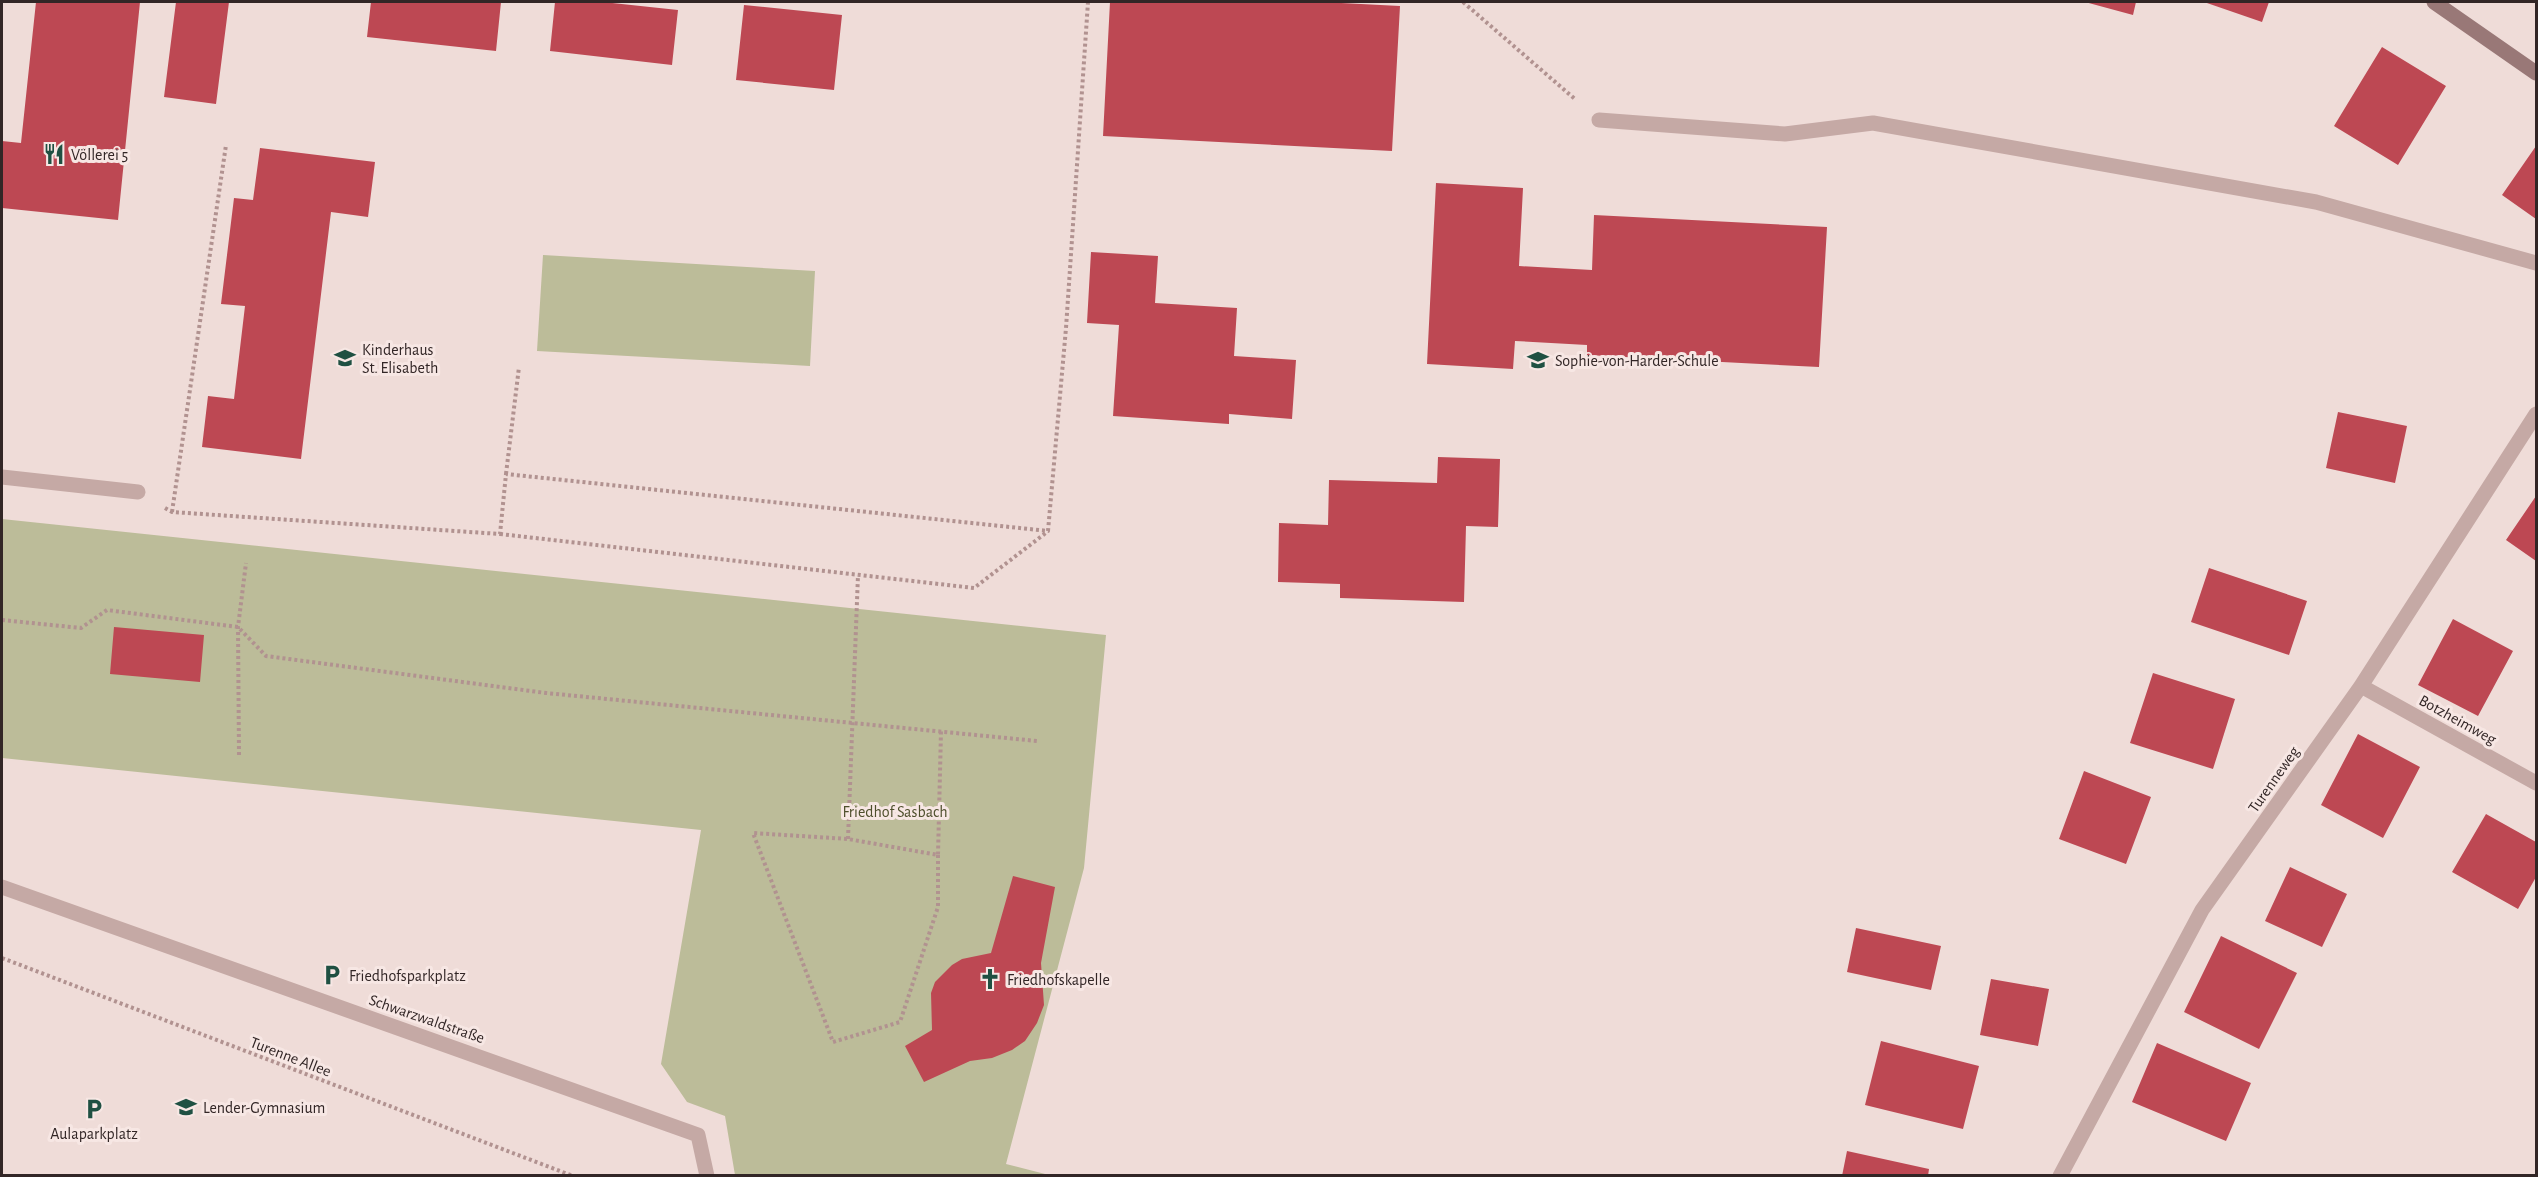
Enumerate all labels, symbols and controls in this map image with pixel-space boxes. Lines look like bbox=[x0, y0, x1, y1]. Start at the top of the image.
restaurant icon: Völlerei 5 bbox=[42, 142, 66, 166]
place label: Völlerei 5 bbox=[71, 147, 128, 163]
place label: Kinderhaus St. Elisabeth bbox=[362, 342, 438, 376]
school or university icon: Kinderhaus St. Elisabeth bbox=[333, 346, 357, 370]
school or university icon: Sophie-von-Harder-Schule bbox=[1526, 348, 1550, 372]
place label: Sophie-von-Harder-Schule bbox=[1555, 353, 1719, 369]
street label: Botzheimweg bbox=[2416, 692, 2499, 748]
street label: Turenneweg bbox=[2245, 743, 2302, 815]
park label: Friedhof Sasbach bbox=[842, 804, 948, 820]
parking icon: Friedhofsparkplatz bbox=[320, 963, 344, 987]
church icon: Friedhofskapelle bbox=[978, 967, 1002, 991]
place label: Friedhofsparkplatz bbox=[349, 968, 466, 984]
place label: Friedhofskapelle bbox=[1007, 972, 1110, 988]
street label: Schwarzwaldstraße bbox=[367, 992, 486, 1046]
street label: Turenne Allee bbox=[248, 1034, 333, 1080]
school or university icon: Lender-Gymnasium bbox=[174, 1095, 198, 1119]
parking icon: Aulaparkplatz bbox=[82, 1097, 106, 1121]
place label: Lender-Gymnasium bbox=[203, 1100, 325, 1117]
place label: Aulaparkplatz bbox=[50, 1126, 138, 1142]

